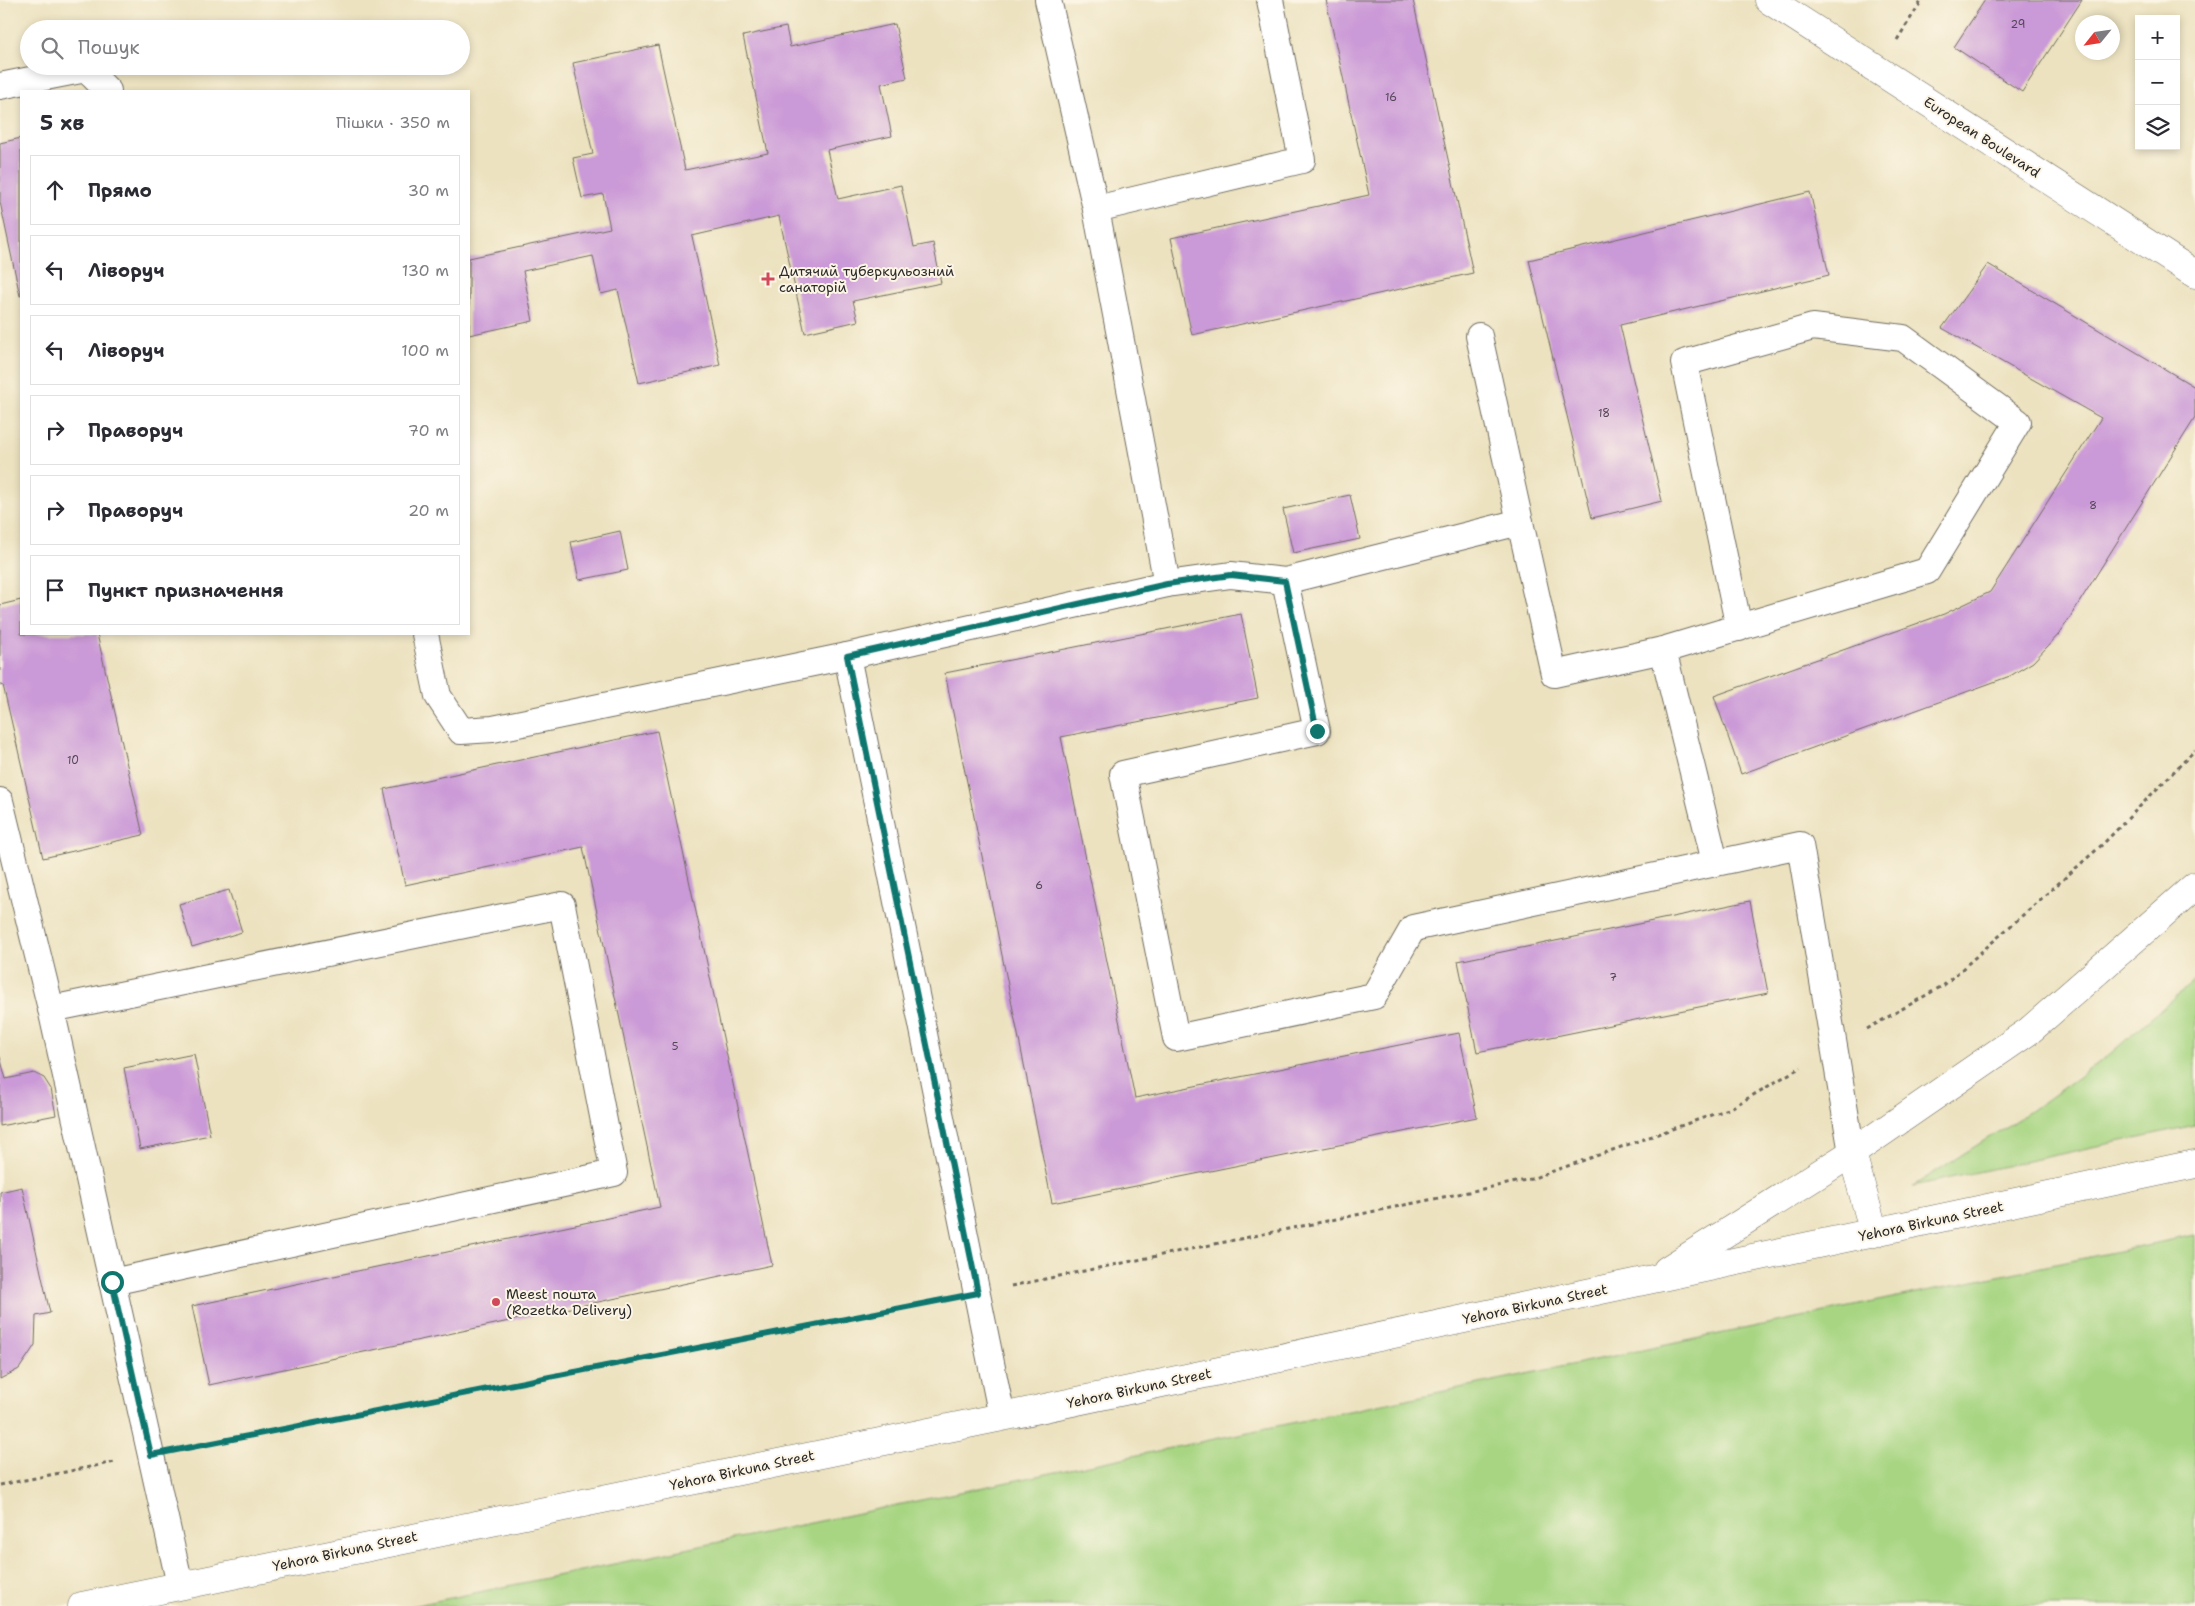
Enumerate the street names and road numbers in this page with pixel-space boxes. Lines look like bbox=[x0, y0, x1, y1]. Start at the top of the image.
street label: European Boulevard bbox=[1920, 93, 2044, 182]
street label: Yehora Birkuna Street bbox=[1857, 1197, 2005, 1245]
street label: Yehora Birkuna Street bbox=[1461, 1280, 1609, 1328]
street label: Yehora Birkuna Street bbox=[1065, 1364, 1213, 1412]
street label: Yehora Birkuna Street bbox=[668, 1446, 816, 1494]
street label: Yehora Birkuna Street bbox=[271, 1527, 419, 1575]

